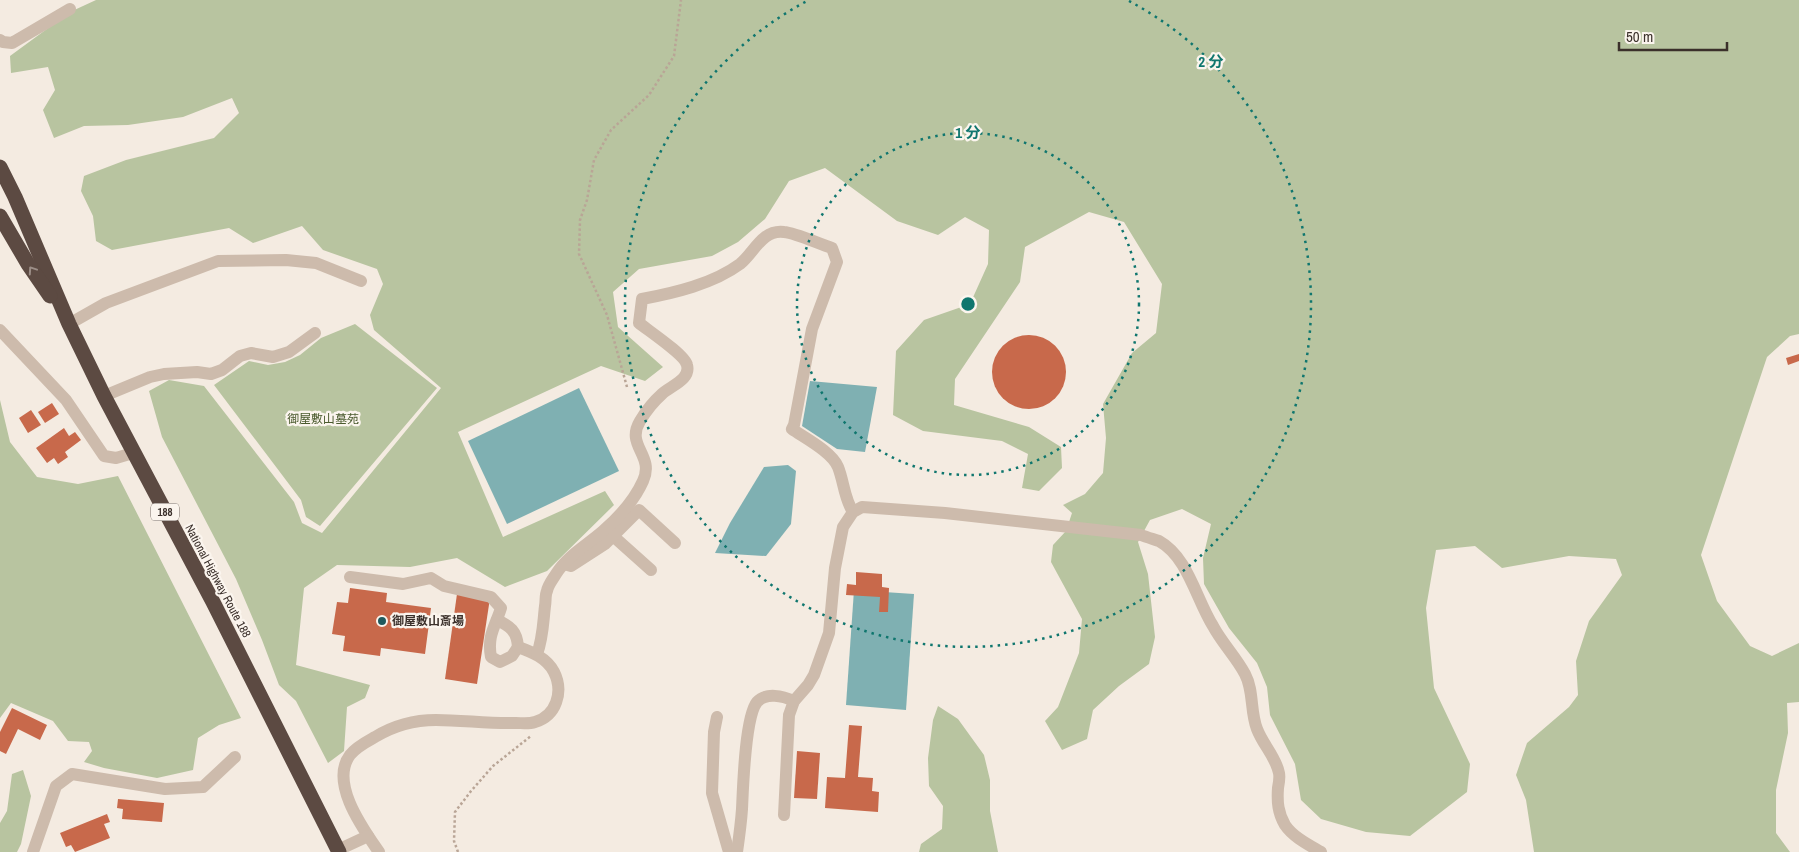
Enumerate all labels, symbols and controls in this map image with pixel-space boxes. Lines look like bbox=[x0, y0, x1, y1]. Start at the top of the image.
scale bar bbox=[1619, 20, 1726, 52]
text: 50 m bbox=[1626, 26, 1653, 47]
text: 2 分 bbox=[1198, 51, 1224, 72]
text: 1 分 bbox=[955, 122, 981, 143]
one-way arrow bbox=[28, 266, 38, 275]
centre of rings bbox=[959, 295, 977, 313]
park label: 御屋敷山墓苑 bbox=[287, 411, 359, 427]
road number: 188 bbox=[151, 504, 179, 520]
street label: National Highway Route 188 bbox=[181, 522, 255, 640]
place label: 御屋敷山斎場 bbox=[392, 613, 464, 629]
marker: 御屋敷山斎場 bbox=[376, 615, 388, 627]

